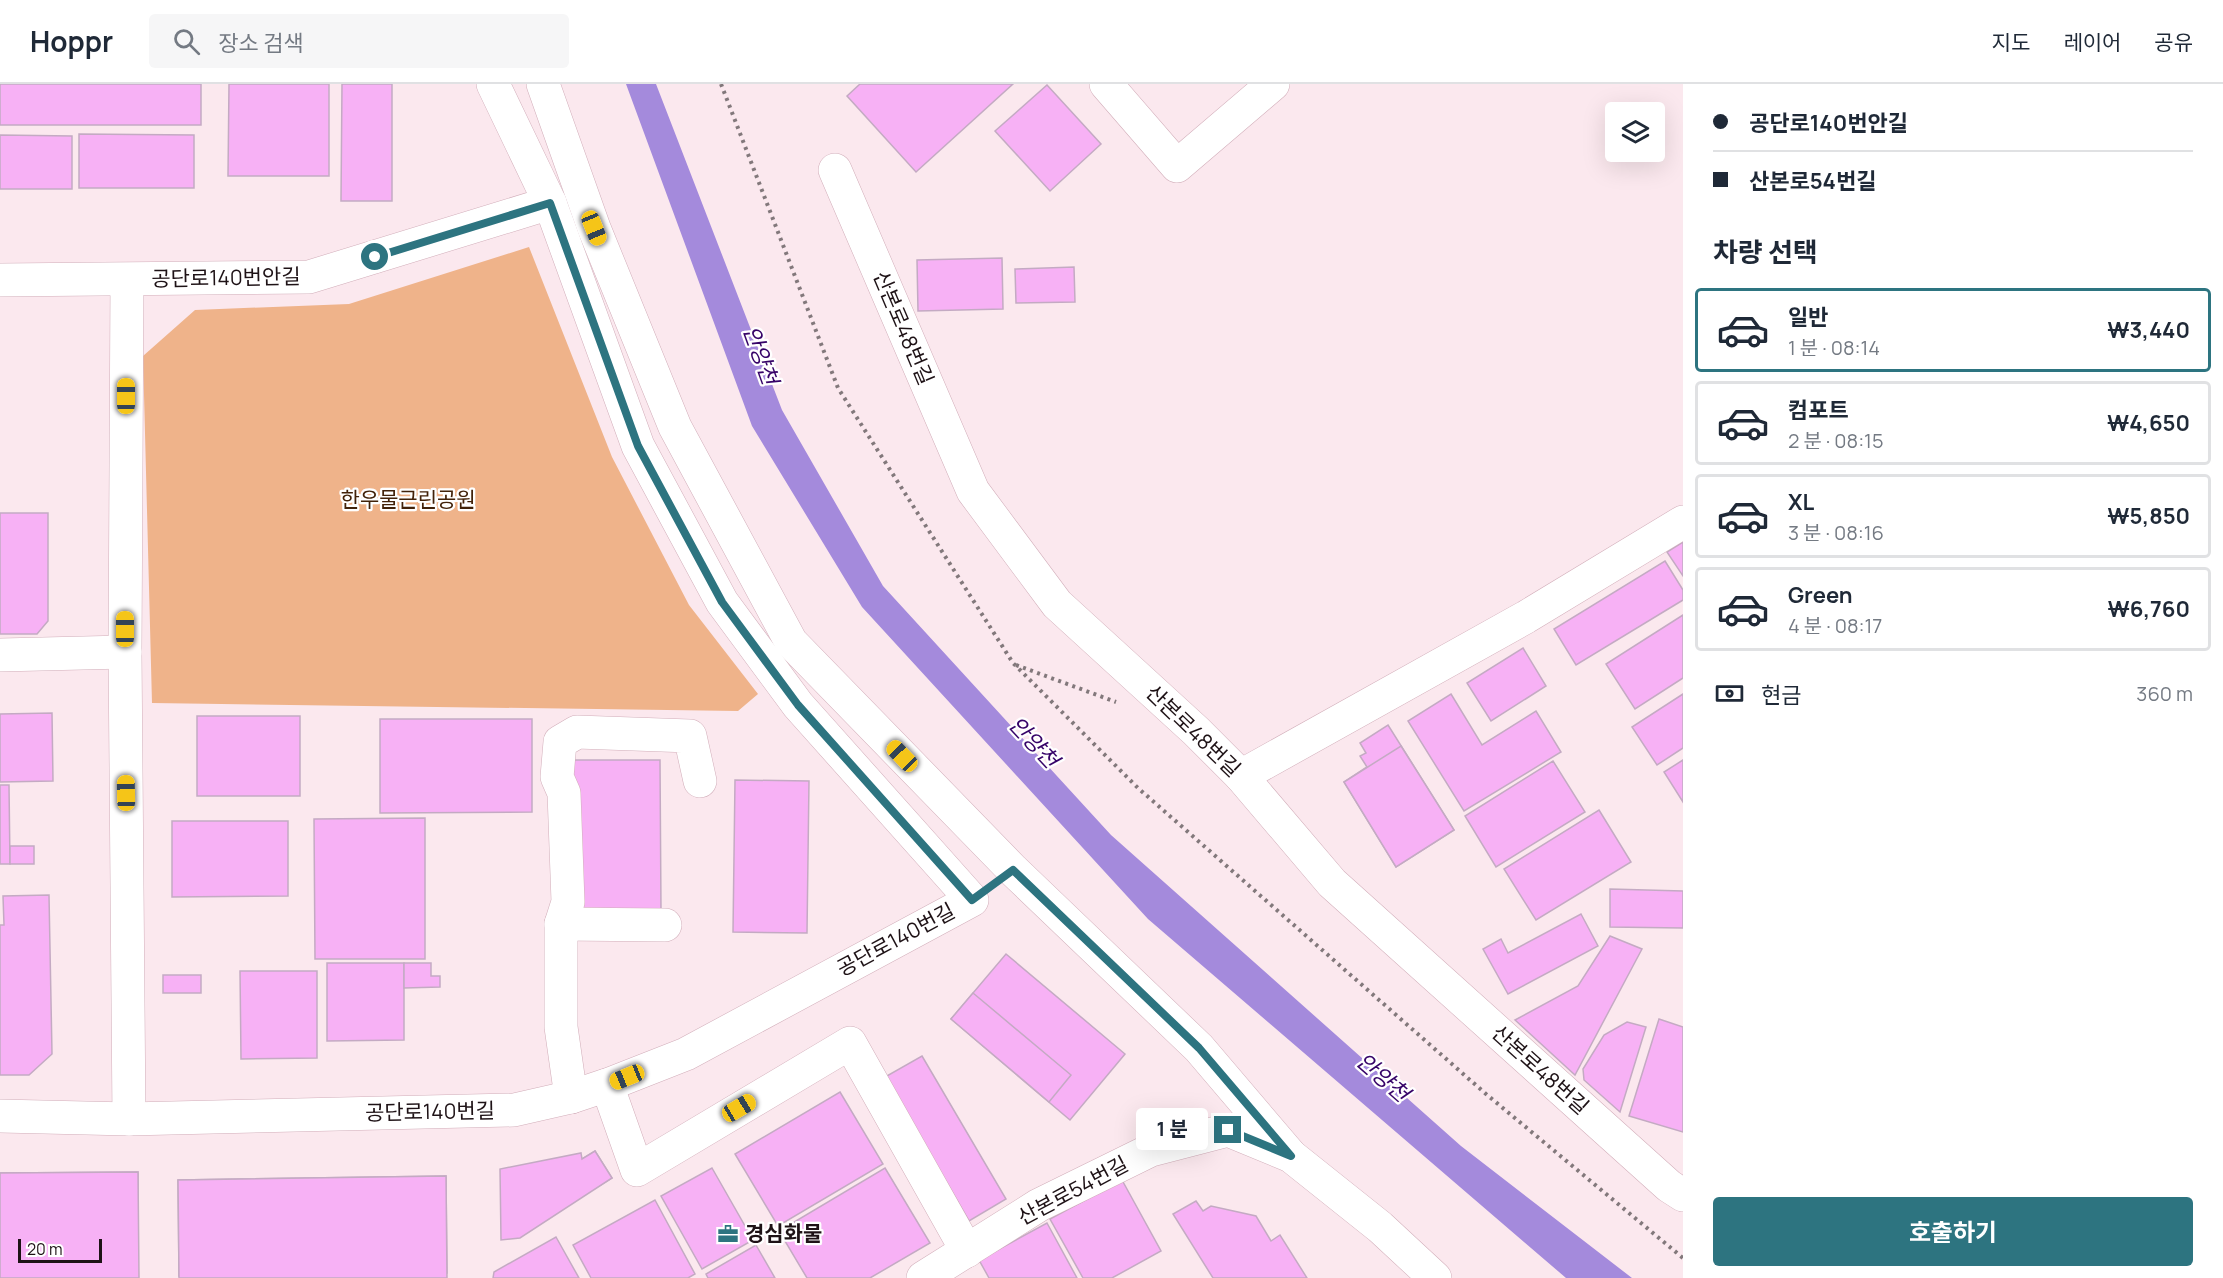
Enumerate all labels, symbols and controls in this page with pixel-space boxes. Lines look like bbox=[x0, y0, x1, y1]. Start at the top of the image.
search box bbox=[149, 14, 569, 68]
text: Hoppr bbox=[30, 22, 113, 60]
icon: search bbox=[170, 25, 203, 58]
text: 장소 검색 bbox=[218, 28, 304, 58]
text: 지도 bbox=[1992, 28, 2030, 56]
text: 레이어 bbox=[2063, 28, 2121, 56]
text: 공유 bbox=[2154, 28, 2193, 56]
map controls bbox=[1605, 102, 1665, 162]
button: layers bbox=[1605, 102, 1665, 162]
text: 공단로140번안길 bbox=[1749, 108, 1908, 138]
text: 산본로54번길 bbox=[1749, 166, 1876, 196]
car bbox=[579, 208, 609, 248]
text: 차량 선택 bbox=[1713, 233, 1818, 270]
route start bbox=[361, 243, 388, 270]
street label: 공단로140번안길 bbox=[151, 262, 301, 292]
street label: 산본로48번길 bbox=[867, 266, 940, 389]
text: 일반 bbox=[1788, 302, 1828, 332]
icon: car bbox=[1716, 303, 1770, 357]
text: ₩3,440 bbox=[2107, 315, 2190, 345]
water label: 안양천 bbox=[737, 321, 786, 391]
text: 1 분 · 08:14 bbox=[1788, 334, 1880, 361]
car bbox=[117, 378, 135, 414]
text: 컴포트 bbox=[1788, 395, 1849, 425]
icon: car bbox=[1716, 396, 1770, 450]
text: ₩4,650 bbox=[2107, 408, 2190, 438]
text: 2 분 · 08:15 bbox=[1788, 427, 1883, 454]
park label: 한우물근린공원 bbox=[340, 485, 476, 513]
text: XL bbox=[1788, 487, 1814, 517]
icon: car bbox=[1716, 489, 1770, 543]
text: ₩5,850 bbox=[2107, 501, 2190, 531]
text: 3 분 · 08:16 bbox=[1788, 519, 1884, 546]
text: Green bbox=[1788, 580, 1853, 610]
icon: car bbox=[1716, 582, 1770, 636]
text: ₩6,760 bbox=[2107, 594, 2190, 624]
car bbox=[116, 611, 134, 647]
text: 4 분 · 08:17 bbox=[1788, 612, 1882, 639]
icon: cash bbox=[1713, 677, 1746, 710]
street label: 산본로48번길 bbox=[1140, 678, 1247, 782]
text: 현금 bbox=[1761, 680, 1801, 710]
text: 360 m bbox=[2136, 680, 2193, 707]
water label: 안양천 bbox=[1002, 710, 1068, 776]
car bbox=[883, 737, 921, 775]
car bbox=[117, 775, 135, 811]
street label: 공단로140번길 bbox=[832, 896, 959, 982]
street label: 산본로48번길 bbox=[1486, 1018, 1595, 1120]
water label: 안양천 bbox=[1350, 1046, 1418, 1110]
car bbox=[607, 1062, 647, 1092]
car bbox=[719, 1091, 759, 1125]
street label: 공단로140번길 bbox=[365, 1096, 495, 1126]
callout: 1 분 bbox=[1135, 1109, 1207, 1151]
text: 1 분 bbox=[1156, 1115, 1188, 1142]
route end bbox=[1214, 1116, 1241, 1143]
street label: 산본로54번길 bbox=[1012, 1149, 1133, 1231]
button: 호출하기 bbox=[1713, 1197, 2193, 1266]
place label: 경심화물 bbox=[745, 1219, 822, 1247]
office icon: 경심화물 bbox=[716, 1222, 740, 1246]
scale bar bbox=[18, 1236, 102, 1264]
text: 20 m bbox=[27, 1238, 63, 1260]

